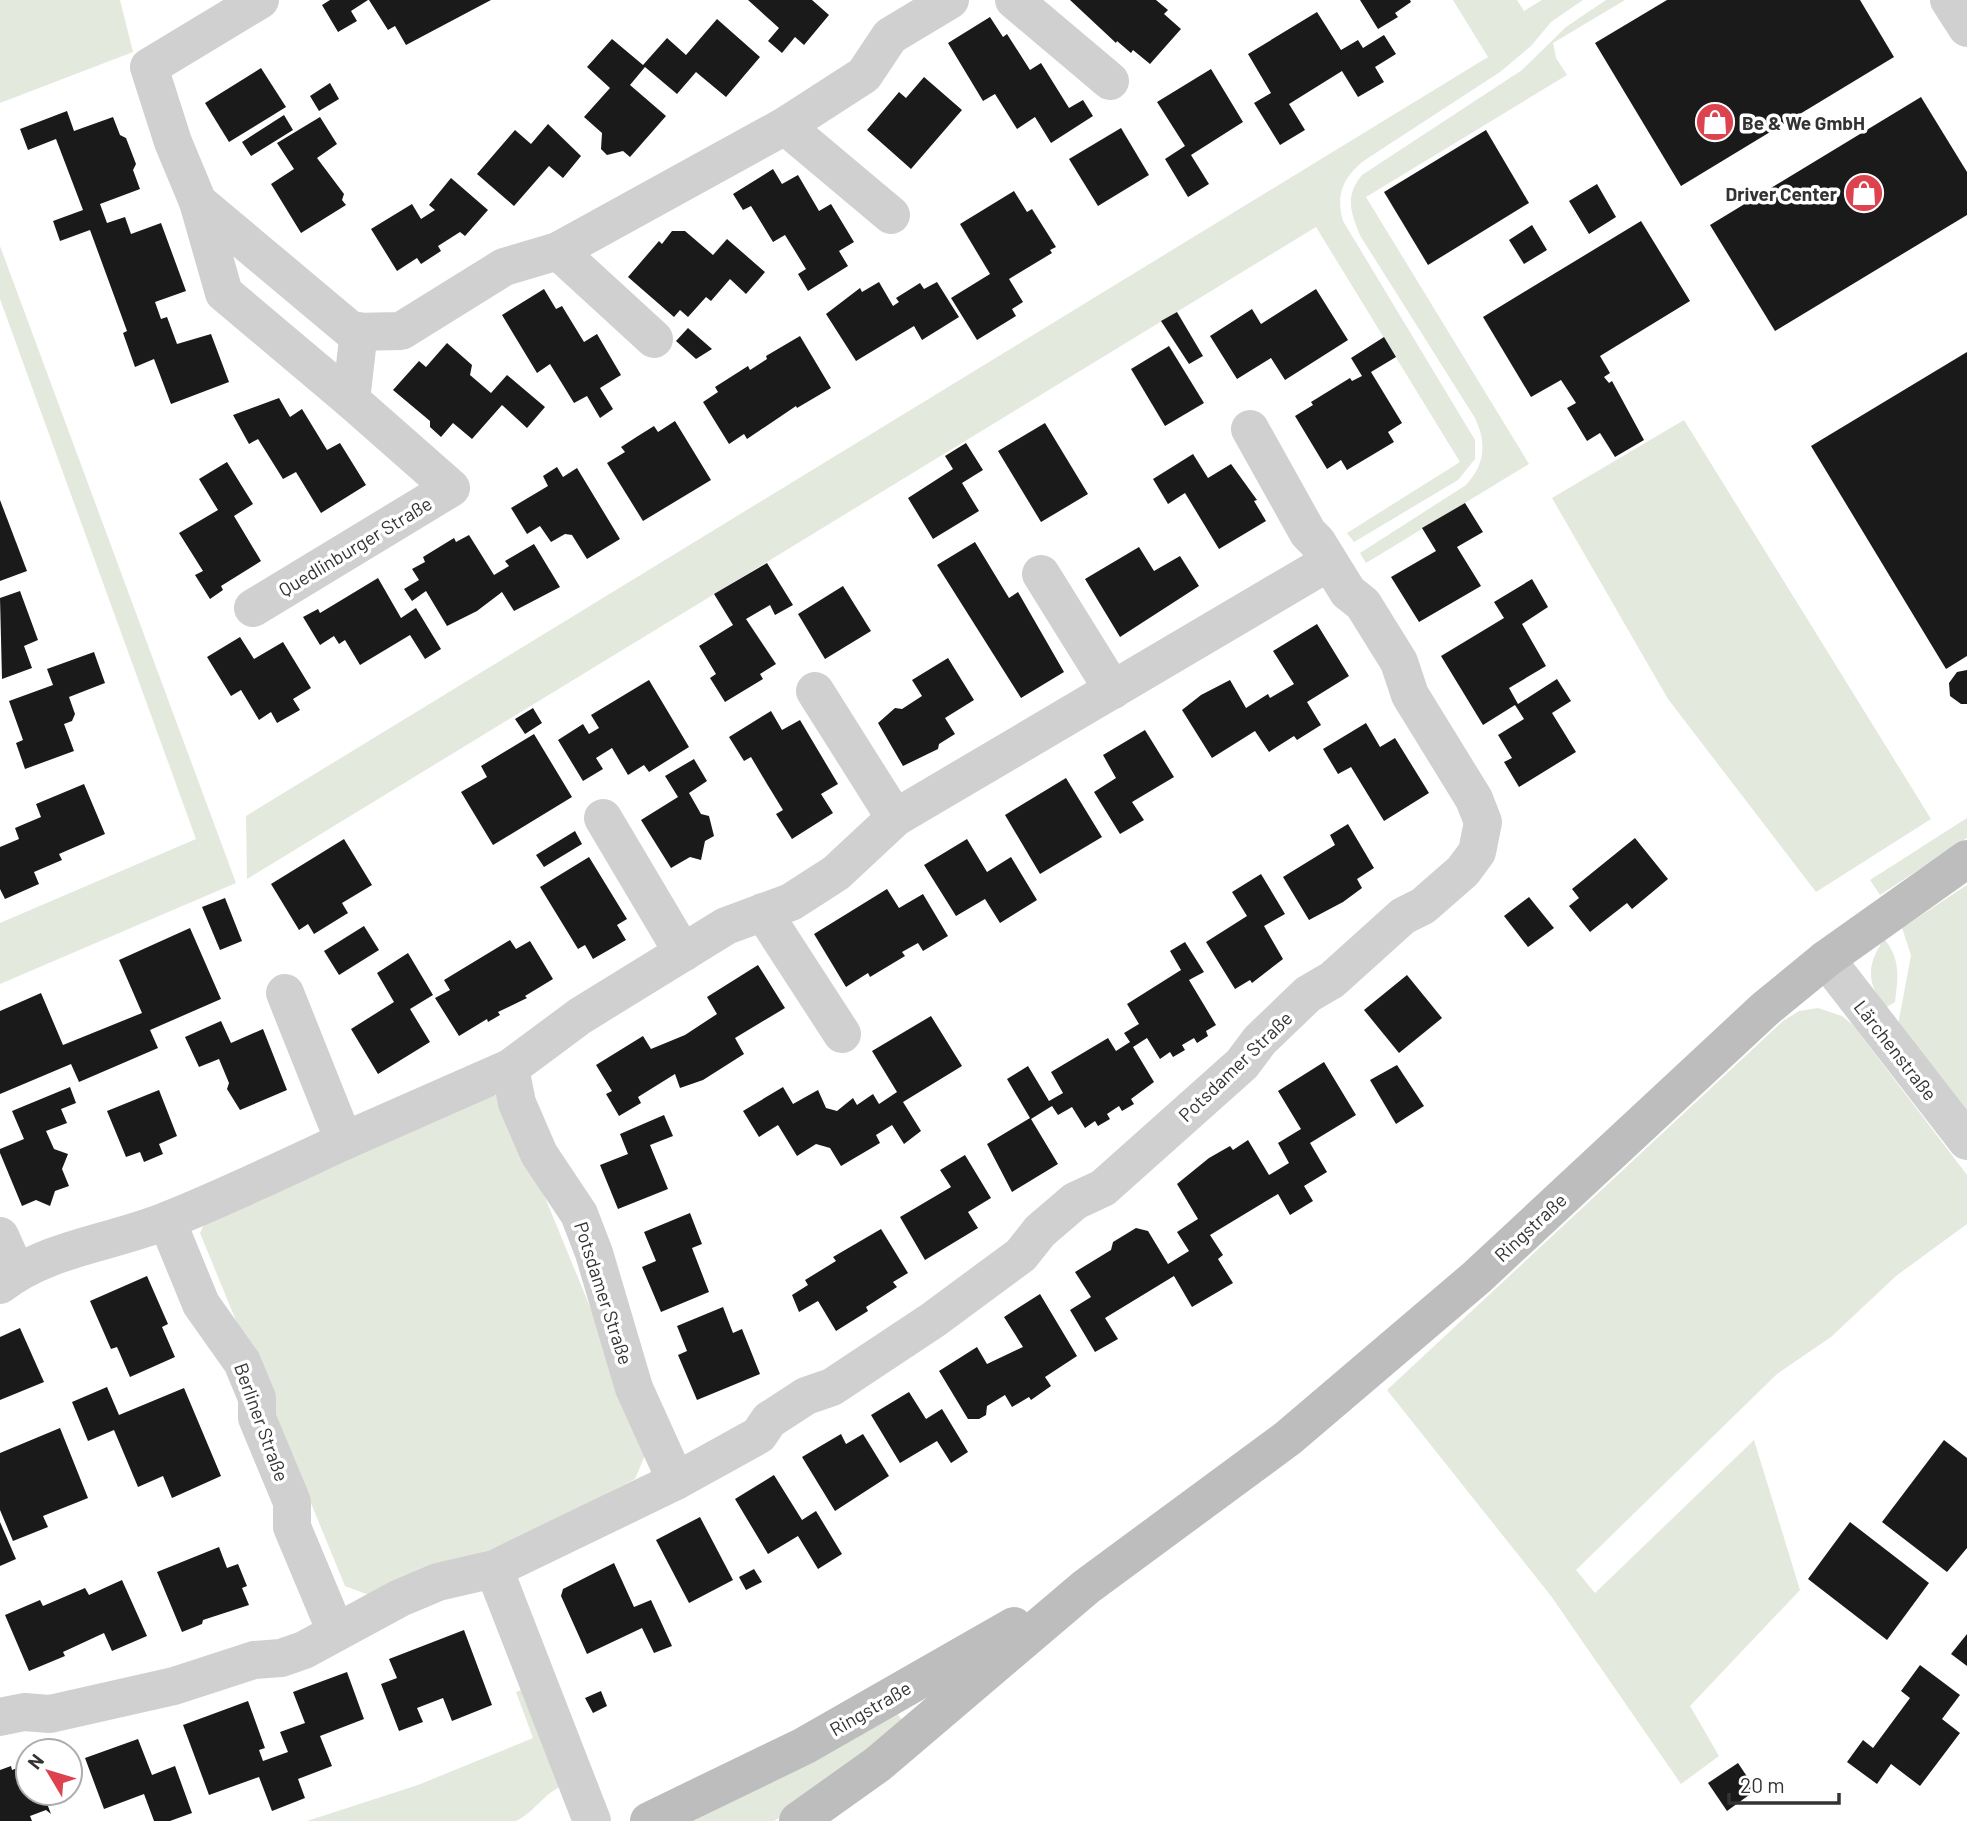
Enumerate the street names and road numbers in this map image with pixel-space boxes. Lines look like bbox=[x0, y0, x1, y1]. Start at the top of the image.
street label: Quedlinburger Straße bbox=[274, 491, 436, 601]
street label: Lärchenstraße bbox=[1850, 995, 1942, 1105]
street label: Potsdamer Straße bbox=[1173, 1006, 1297, 1126]
street label: Ringstraße bbox=[1489, 1188, 1571, 1266]
street label: Potsdamer Straße bbox=[570, 1219, 638, 1367]
street label: Berliner Straße bbox=[230, 1360, 294, 1484]
street label: Ringstraße bbox=[825, 1676, 915, 1740]

